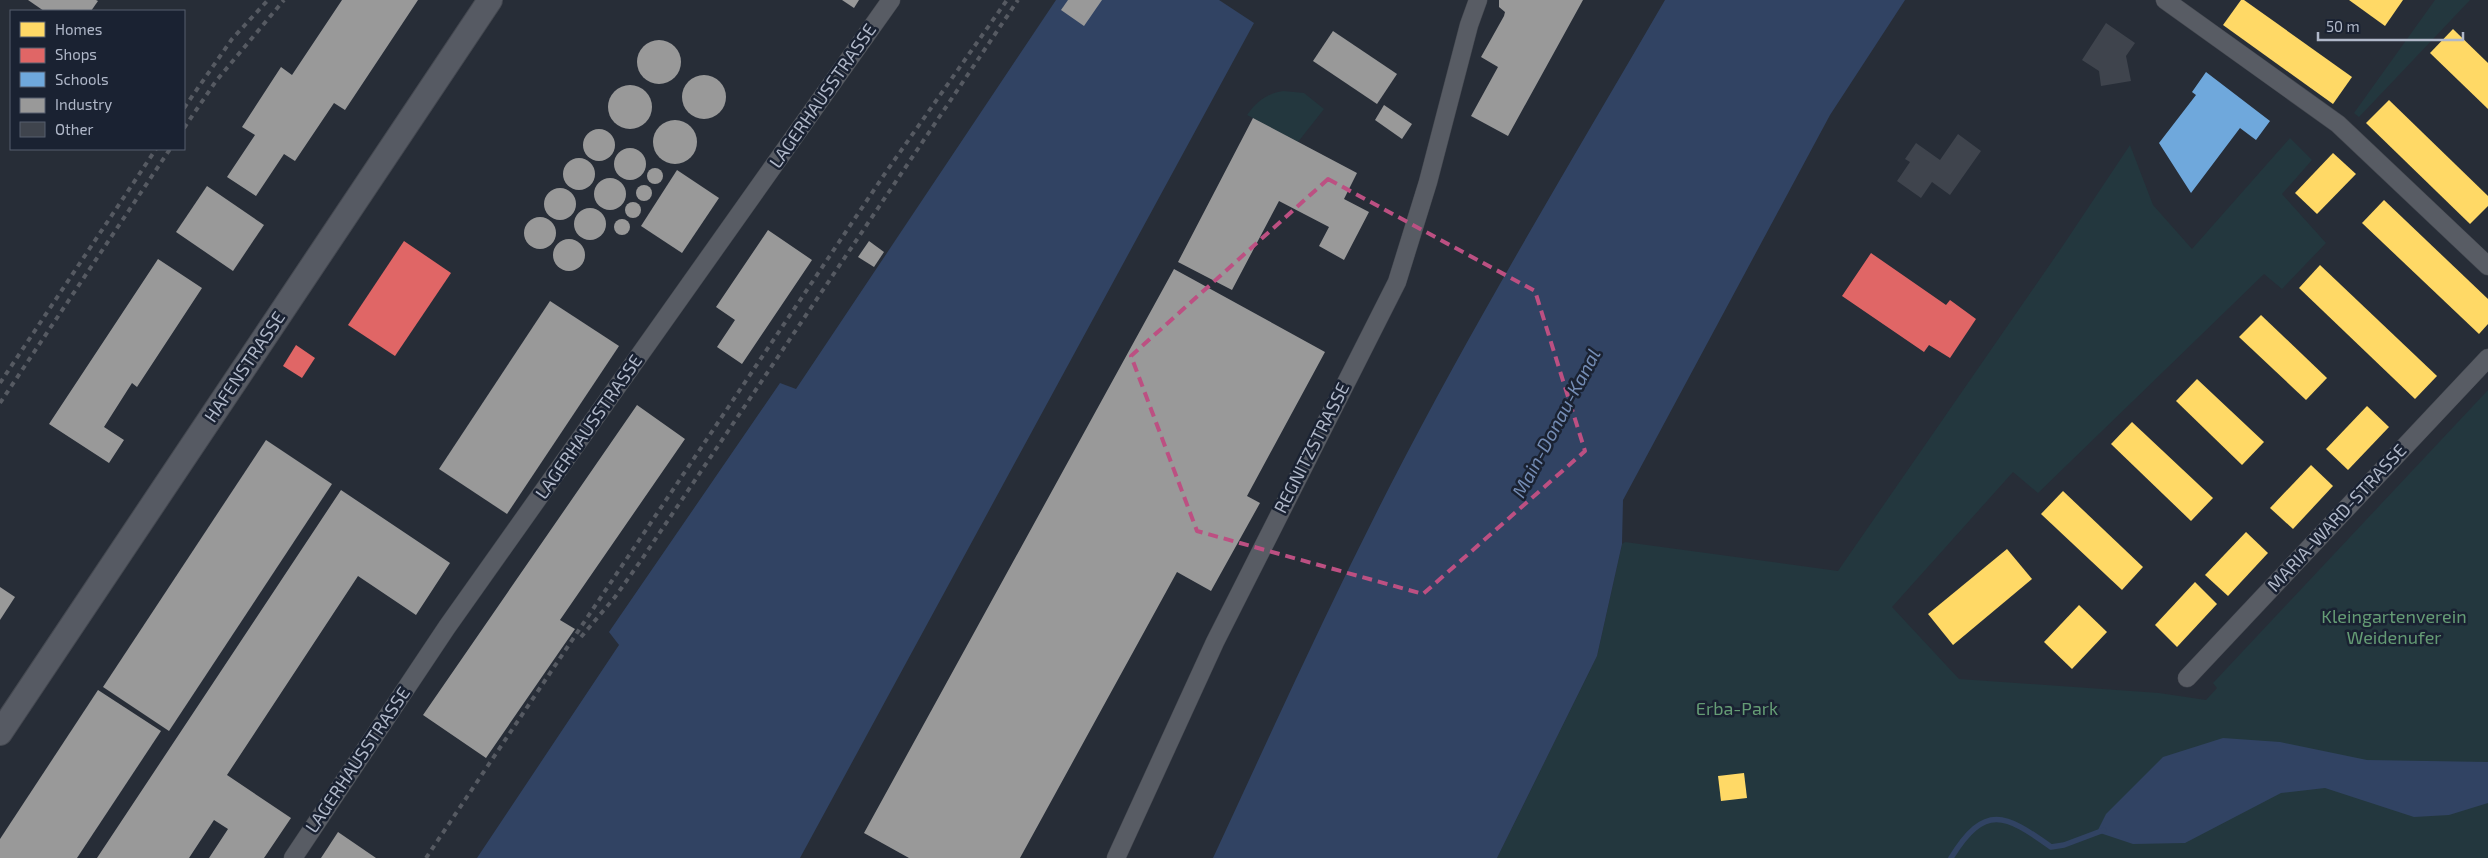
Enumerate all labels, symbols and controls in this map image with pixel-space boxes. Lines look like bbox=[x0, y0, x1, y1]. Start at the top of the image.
legend bbox=[10, 10, 185, 150]
scale bar bbox=[2318, 10, 2463, 42]
text: 50 m bbox=[2326, 17, 2360, 35]
street label: LAGERHAUSSTRASSE bbox=[764, 19, 880, 172]
text: Homes bbox=[55, 20, 102, 38]
text: Shops bbox=[55, 45, 97, 63]
text: Schools bbox=[55, 70, 109, 88]
text: Industry bbox=[55, 95, 112, 113]
text: Other bbox=[55, 120, 94, 138]
street label: HAFENSTRASSE bbox=[199, 307, 289, 426]
water label: Main-Donau-Kanal bbox=[1507, 344, 1605, 501]
street label: LAGERHAUSSTRASSE bbox=[530, 350, 646, 503]
street label: REGNITZSTRASSE bbox=[1269, 379, 1354, 517]
street label: MARIA-WARD-STRASSE bbox=[2262, 439, 2410, 596]
park label: Kleingartenverein Weidenufer bbox=[2321, 605, 2467, 648]
street label: LAGERHAUSSTRASSE bbox=[300, 682, 414, 837]
park label: Erba-Park bbox=[1696, 697, 1778, 719]

